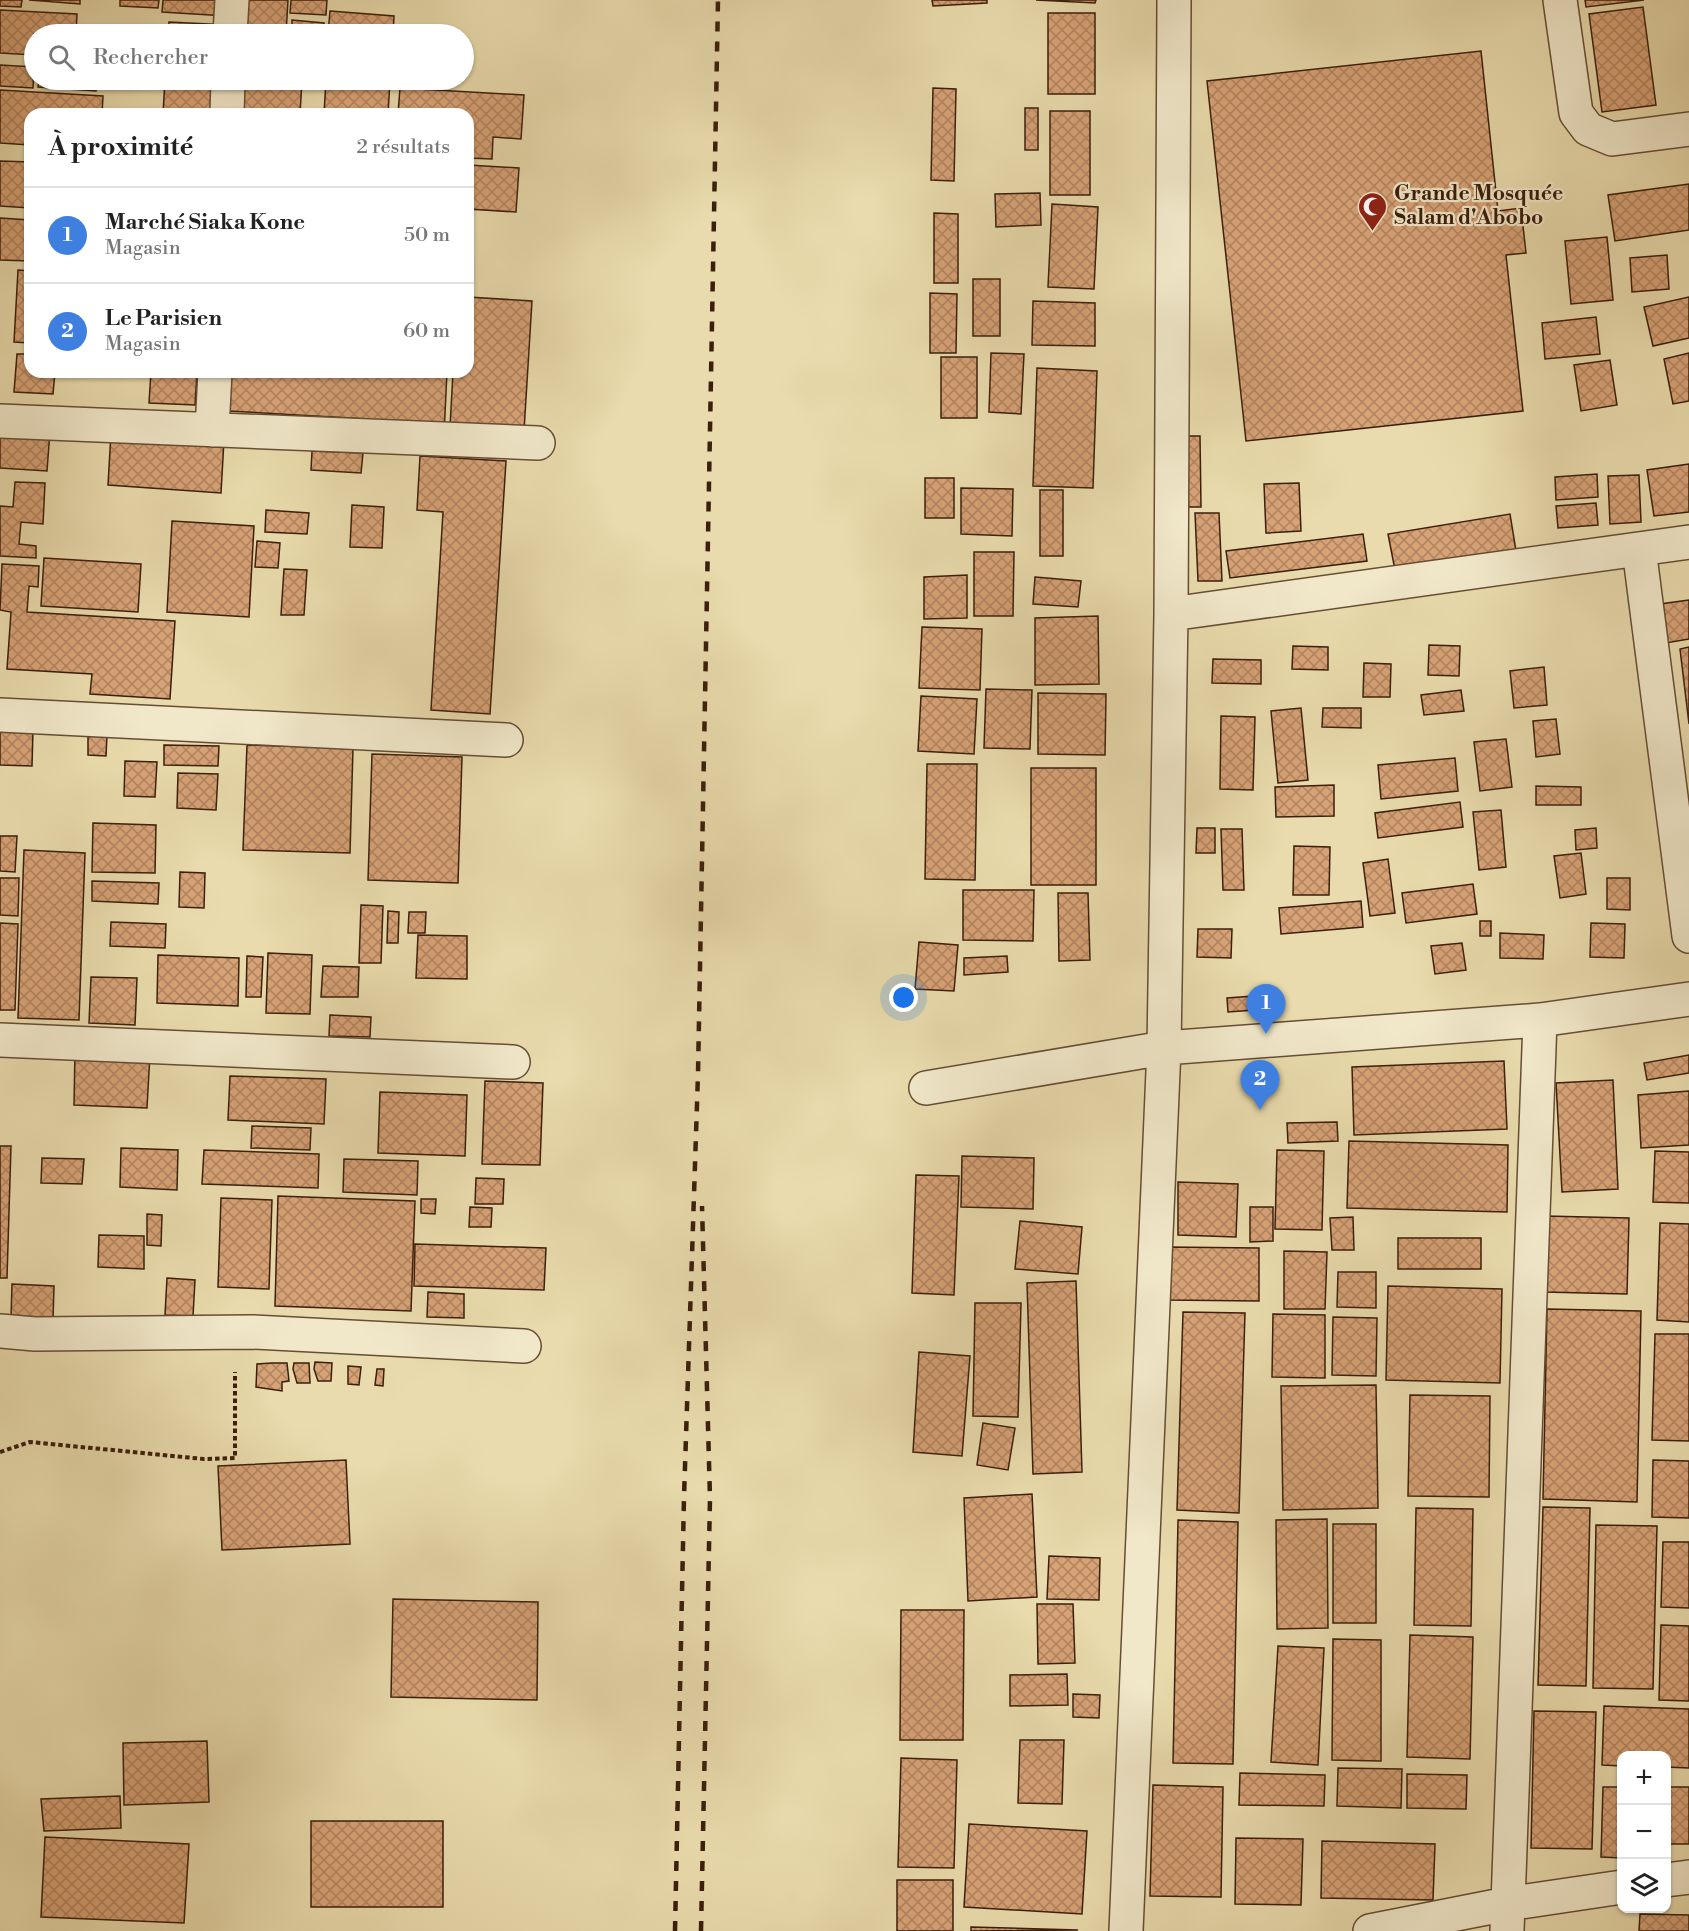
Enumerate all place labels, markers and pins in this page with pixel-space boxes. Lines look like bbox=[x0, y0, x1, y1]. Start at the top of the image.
place label: Grande Mosquée Salam d'Abobo bbox=[1394, 181, 1563, 231]
mosque icon: Grande Mosquée Salam d'Abobo bbox=[1357, 190, 1389, 232]
pin: 1 bbox=[1246, 984, 1286, 1034]
pin: 2 bbox=[1240, 1060, 1280, 1110]

